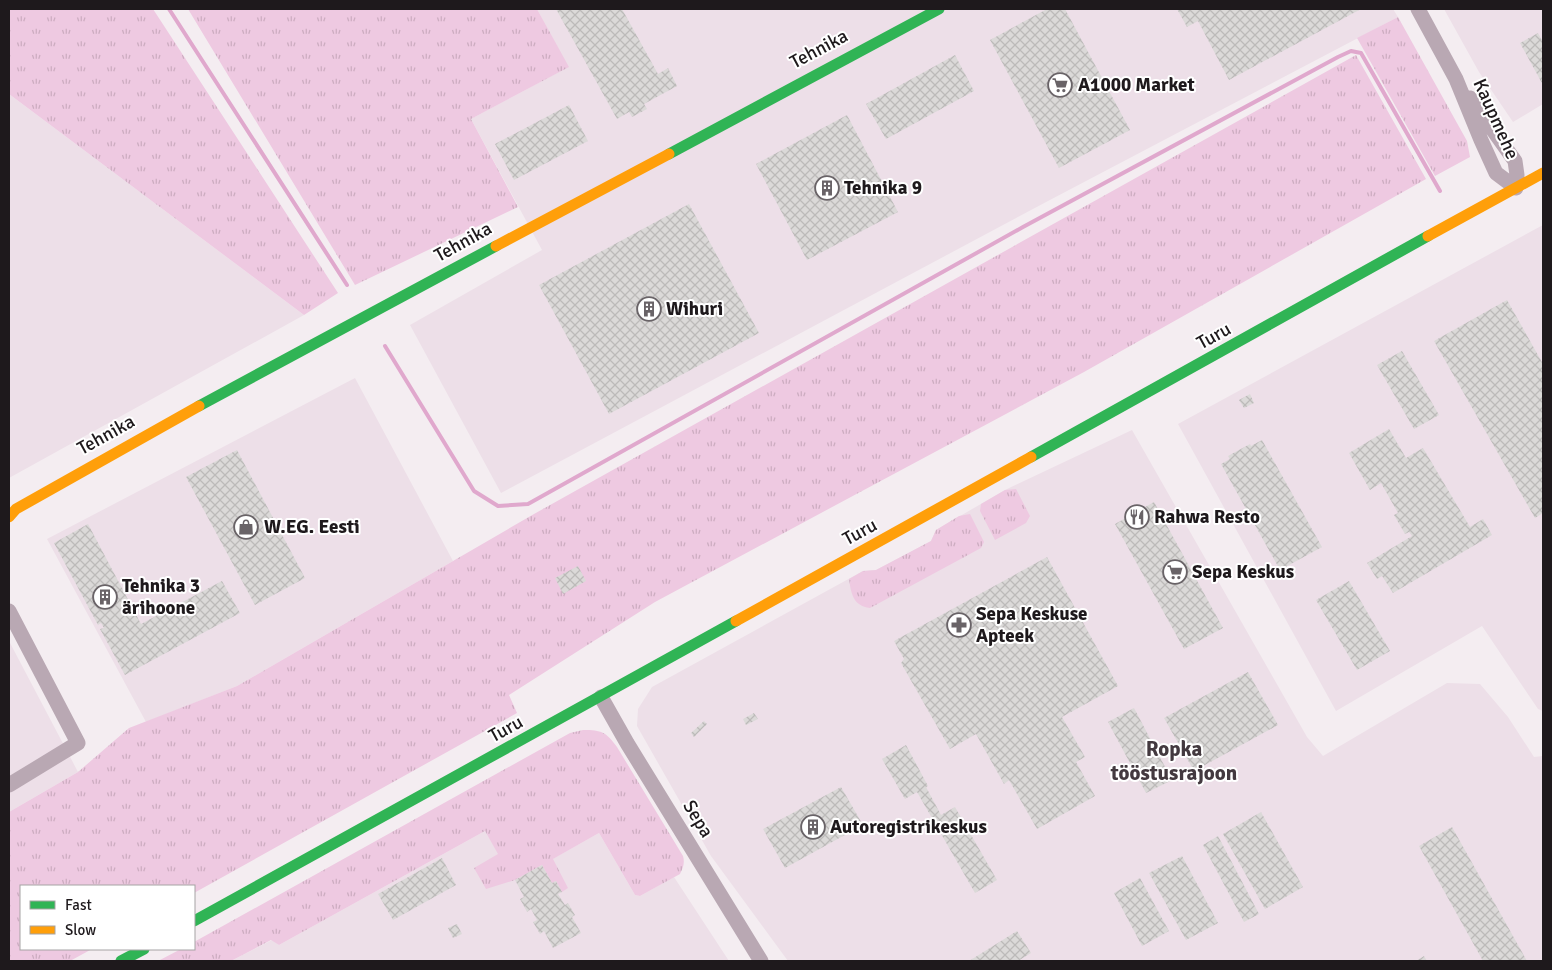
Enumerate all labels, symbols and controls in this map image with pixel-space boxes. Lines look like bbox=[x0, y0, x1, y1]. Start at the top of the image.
street label: Tehnika bbox=[786, 24, 852, 74]
supermarket icon: A1000 Market bbox=[1047, 72, 1073, 98]
place label: A1000 Market bbox=[1078, 73, 1195, 97]
street label: Kaupmehe bbox=[1468, 75, 1524, 163]
building icon: Tehnika 9 bbox=[814, 175, 840, 201]
place label: Tehnika 9 bbox=[844, 176, 922, 200]
street label: Tehnika bbox=[430, 216, 496, 268]
building icon: Wihuri bbox=[636, 296, 662, 322]
place label: Wihuri bbox=[666, 297, 723, 321]
street label: Turu bbox=[1193, 317, 1235, 355]
street label: Tehnika bbox=[73, 409, 139, 461]
restaurant icon: Rahwa Resto bbox=[1124, 504, 1150, 530]
place label: Rahwa Resto bbox=[1154, 505, 1260, 529]
street label: Turu bbox=[839, 513, 881, 551]
shop icon: W.EG. Eesti bbox=[233, 514, 259, 540]
place label: W.EG. Eesti bbox=[264, 515, 360, 539]
supermarket icon: Sepa Keskus bbox=[1162, 559, 1188, 585]
place label: Sepa Keskus bbox=[1192, 560, 1294, 584]
place label: Tehnika 3 ärihoone bbox=[122, 574, 200, 620]
building icon: Tehnika 3 ärihoone bbox=[92, 584, 118, 610]
place label: Sepa Keskuse Apteek bbox=[976, 602, 1088, 648]
pharmacy icon: Sepa Keskuse Apteek bbox=[946, 612, 972, 638]
street label: Turu bbox=[485, 710, 527, 748]
district label: Ropka tööstusrajoon bbox=[1110, 736, 1237, 786]
street label: Sepa bbox=[677, 796, 719, 842]
building icon: Autoregistrikeskus bbox=[800, 814, 826, 840]
place label: Autoregistrikeskus bbox=[830, 815, 987, 839]
legend bbox=[20, 885, 195, 950]
text: Fast bbox=[65, 896, 92, 914]
text: Slow bbox=[65, 921, 96, 939]

